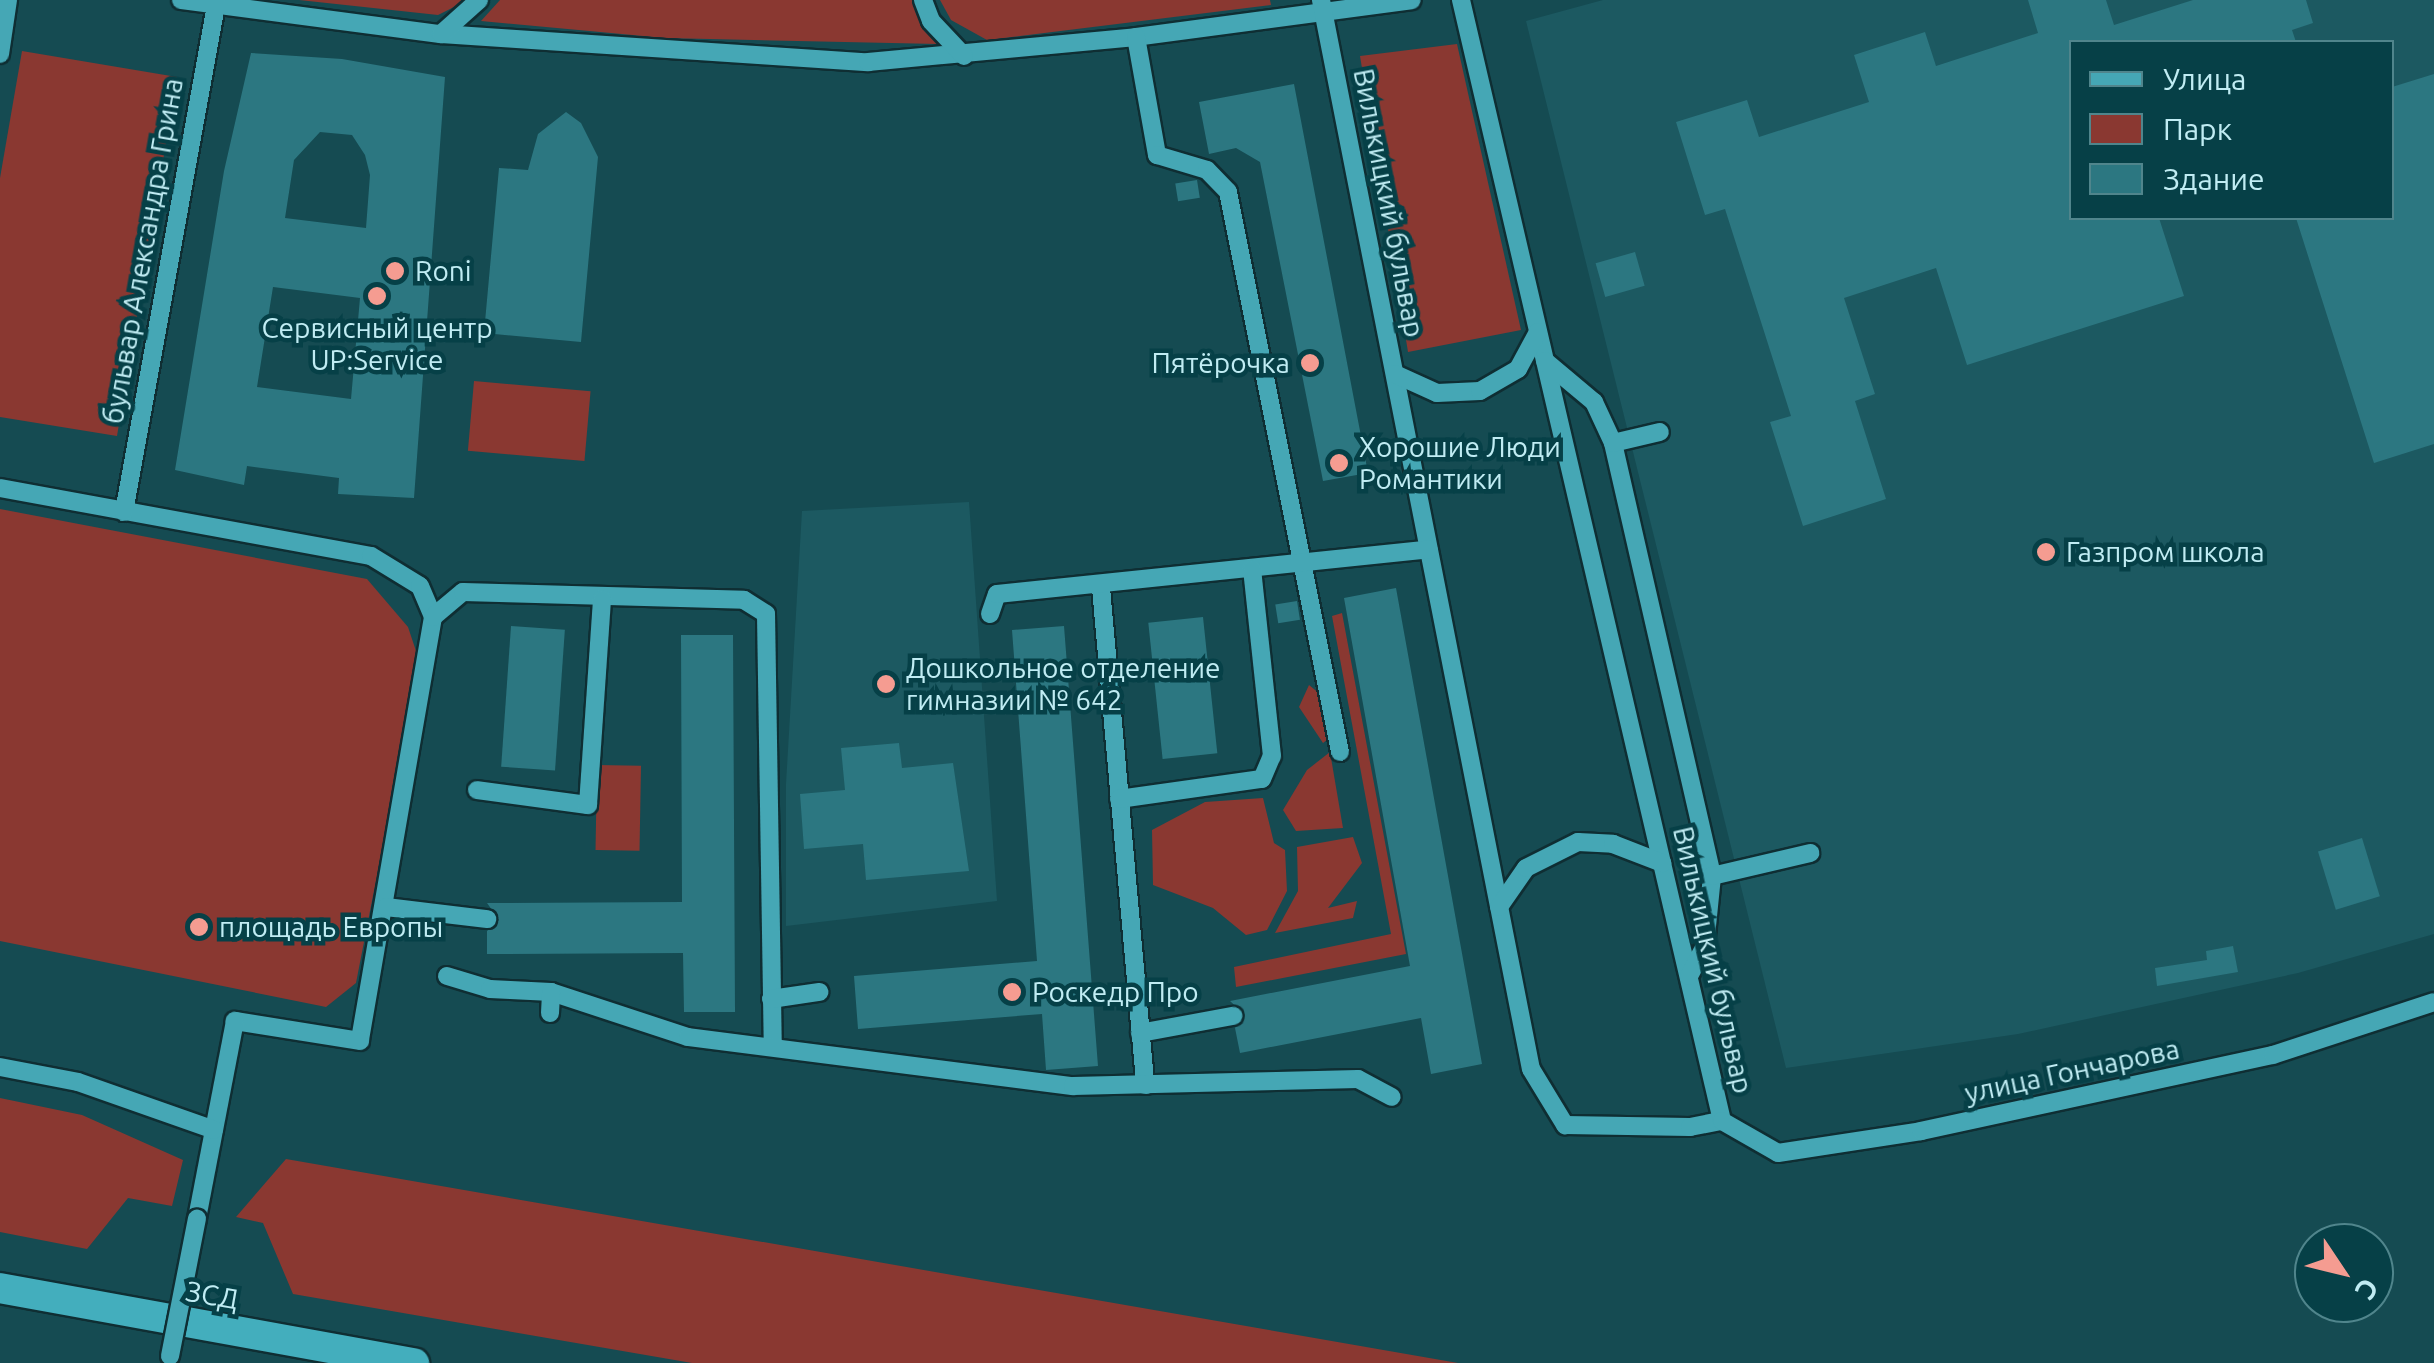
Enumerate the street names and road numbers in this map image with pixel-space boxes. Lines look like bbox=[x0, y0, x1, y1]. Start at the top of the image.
street label: Вилькицкий бульвар bbox=[1346, 66, 1432, 340]
street label: бульвар Александра Грина bbox=[96, 76, 190, 426]
street label: Вилькицкий бульвар bbox=[1666, 823, 1760, 1097]
street label: улица Гончарова bbox=[1962, 1032, 2182, 1110]
street label: ЗСД bbox=[183, 1274, 241, 1316]

